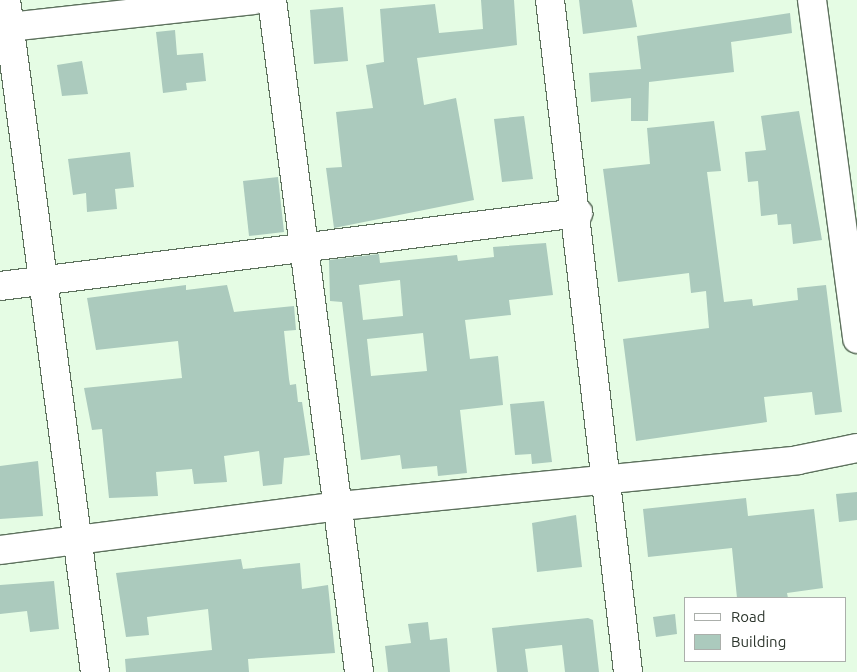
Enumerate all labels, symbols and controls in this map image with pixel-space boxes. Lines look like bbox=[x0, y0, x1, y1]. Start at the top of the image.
legend bbox=[684, 597, 847, 662]
text: Road bbox=[731, 608, 766, 625]
text: Building bbox=[731, 633, 786, 650]

